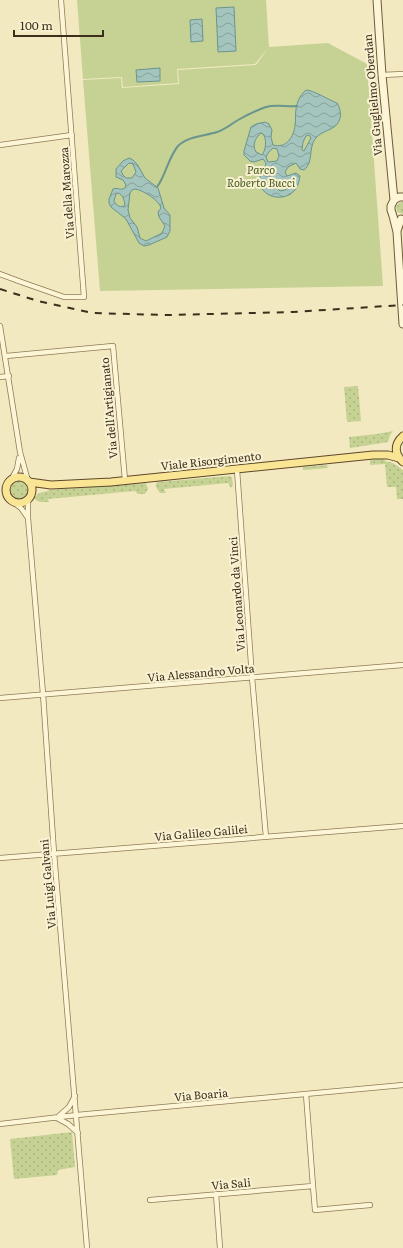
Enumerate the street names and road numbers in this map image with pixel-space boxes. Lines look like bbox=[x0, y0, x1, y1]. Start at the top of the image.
street label: Via Guglielmo Oberdan bbox=[359, 33, 385, 157]
street label: Via della Marozza bbox=[55, 146, 77, 240]
street label: Via dell'Artigianato bbox=[96, 357, 120, 459]
street label: Viale Risorgimento bbox=[160, 447, 262, 473]
street label: Via Leonardo da Vinci bbox=[224, 536, 248, 652]
street label: Via Alessandro Volta bbox=[147, 659, 255, 685]
street label: Via Galileo Galilei bbox=[154, 820, 249, 844]
street label: Via Luigi Galvani bbox=[35, 838, 59, 930]
street label: Via Boaria bbox=[173, 1084, 229, 1104]
street label: Via Sali bbox=[211, 1173, 252, 1193]

